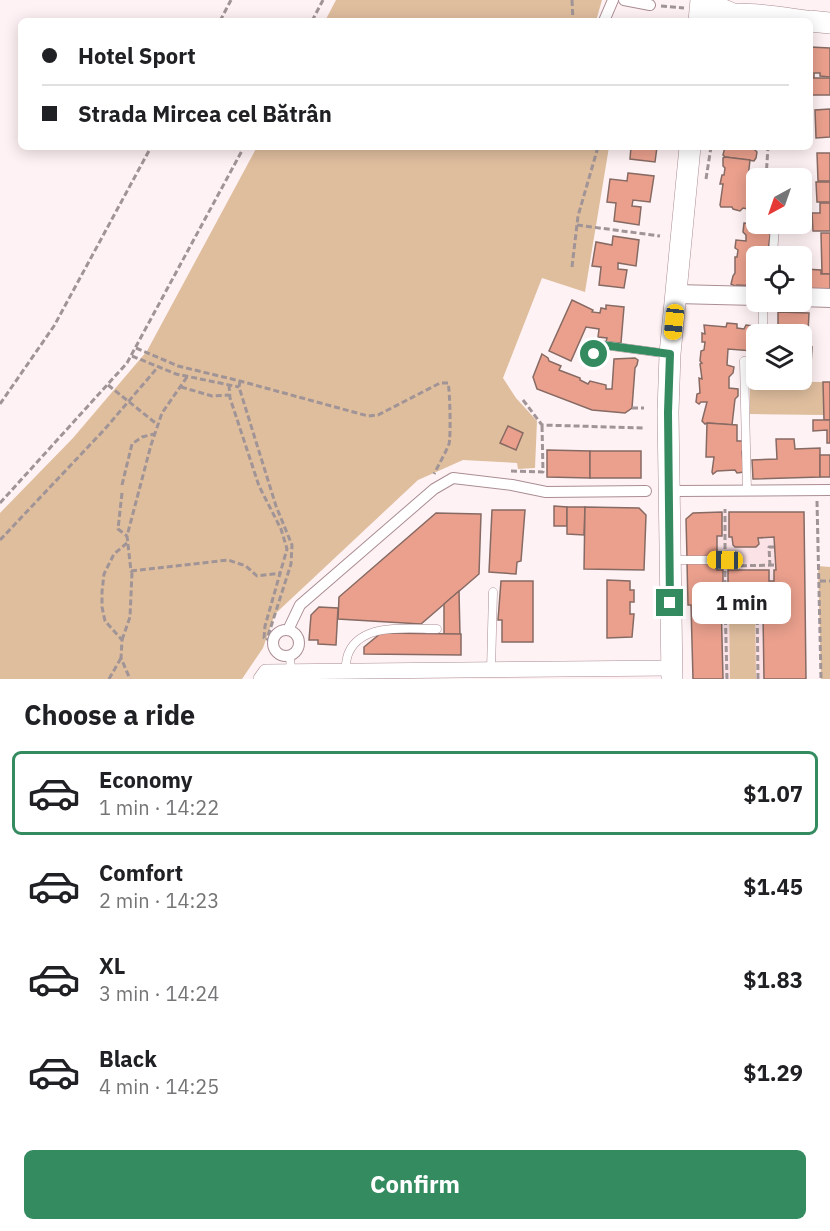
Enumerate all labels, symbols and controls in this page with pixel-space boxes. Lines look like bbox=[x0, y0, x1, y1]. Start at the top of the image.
text: Hotel Sport bbox=[78, 41, 196, 70]
text: Strada Mircea cel Bătrân bbox=[78, 99, 332, 128]
north arrow bbox=[746, 168, 812, 234]
map controls bbox=[746, 168, 812, 390]
button: locate bbox=[746, 246, 812, 312]
car bbox=[663, 303, 685, 341]
button: layers bbox=[746, 324, 812, 390]
route start bbox=[580, 340, 607, 367]
car bbox=[707, 551, 743, 569]
callout: 1 min bbox=[691, 582, 790, 624]
route end bbox=[656, 589, 683, 616]
text: 1 min bbox=[715, 589, 768, 616]
text: Choose a ride bbox=[24, 697, 195, 732]
text: Economy bbox=[99, 765, 193, 794]
icon: car bbox=[27, 766, 81, 820]
text: $1.07 bbox=[743, 779, 803, 808]
text: 1 min · 14:22 bbox=[99, 794, 219, 821]
text: Comfort bbox=[99, 858, 183, 887]
icon: car bbox=[27, 859, 81, 913]
text: $1.45 bbox=[743, 872, 803, 901]
text: 2 min · 14:23 bbox=[99, 887, 219, 914]
text: XL bbox=[99, 951, 125, 980]
icon: car bbox=[27, 952, 81, 1006]
text: $1.83 bbox=[743, 965, 803, 994]
text: 3 min · 14:24 bbox=[99, 980, 219, 1007]
text: Black bbox=[99, 1044, 157, 1073]
icon: car bbox=[27, 1045, 81, 1099]
text: $1.29 bbox=[743, 1058, 803, 1087]
text: 4 min · 14:25 bbox=[99, 1073, 219, 1100]
button: Confirm bbox=[24, 1150, 806, 1219]

